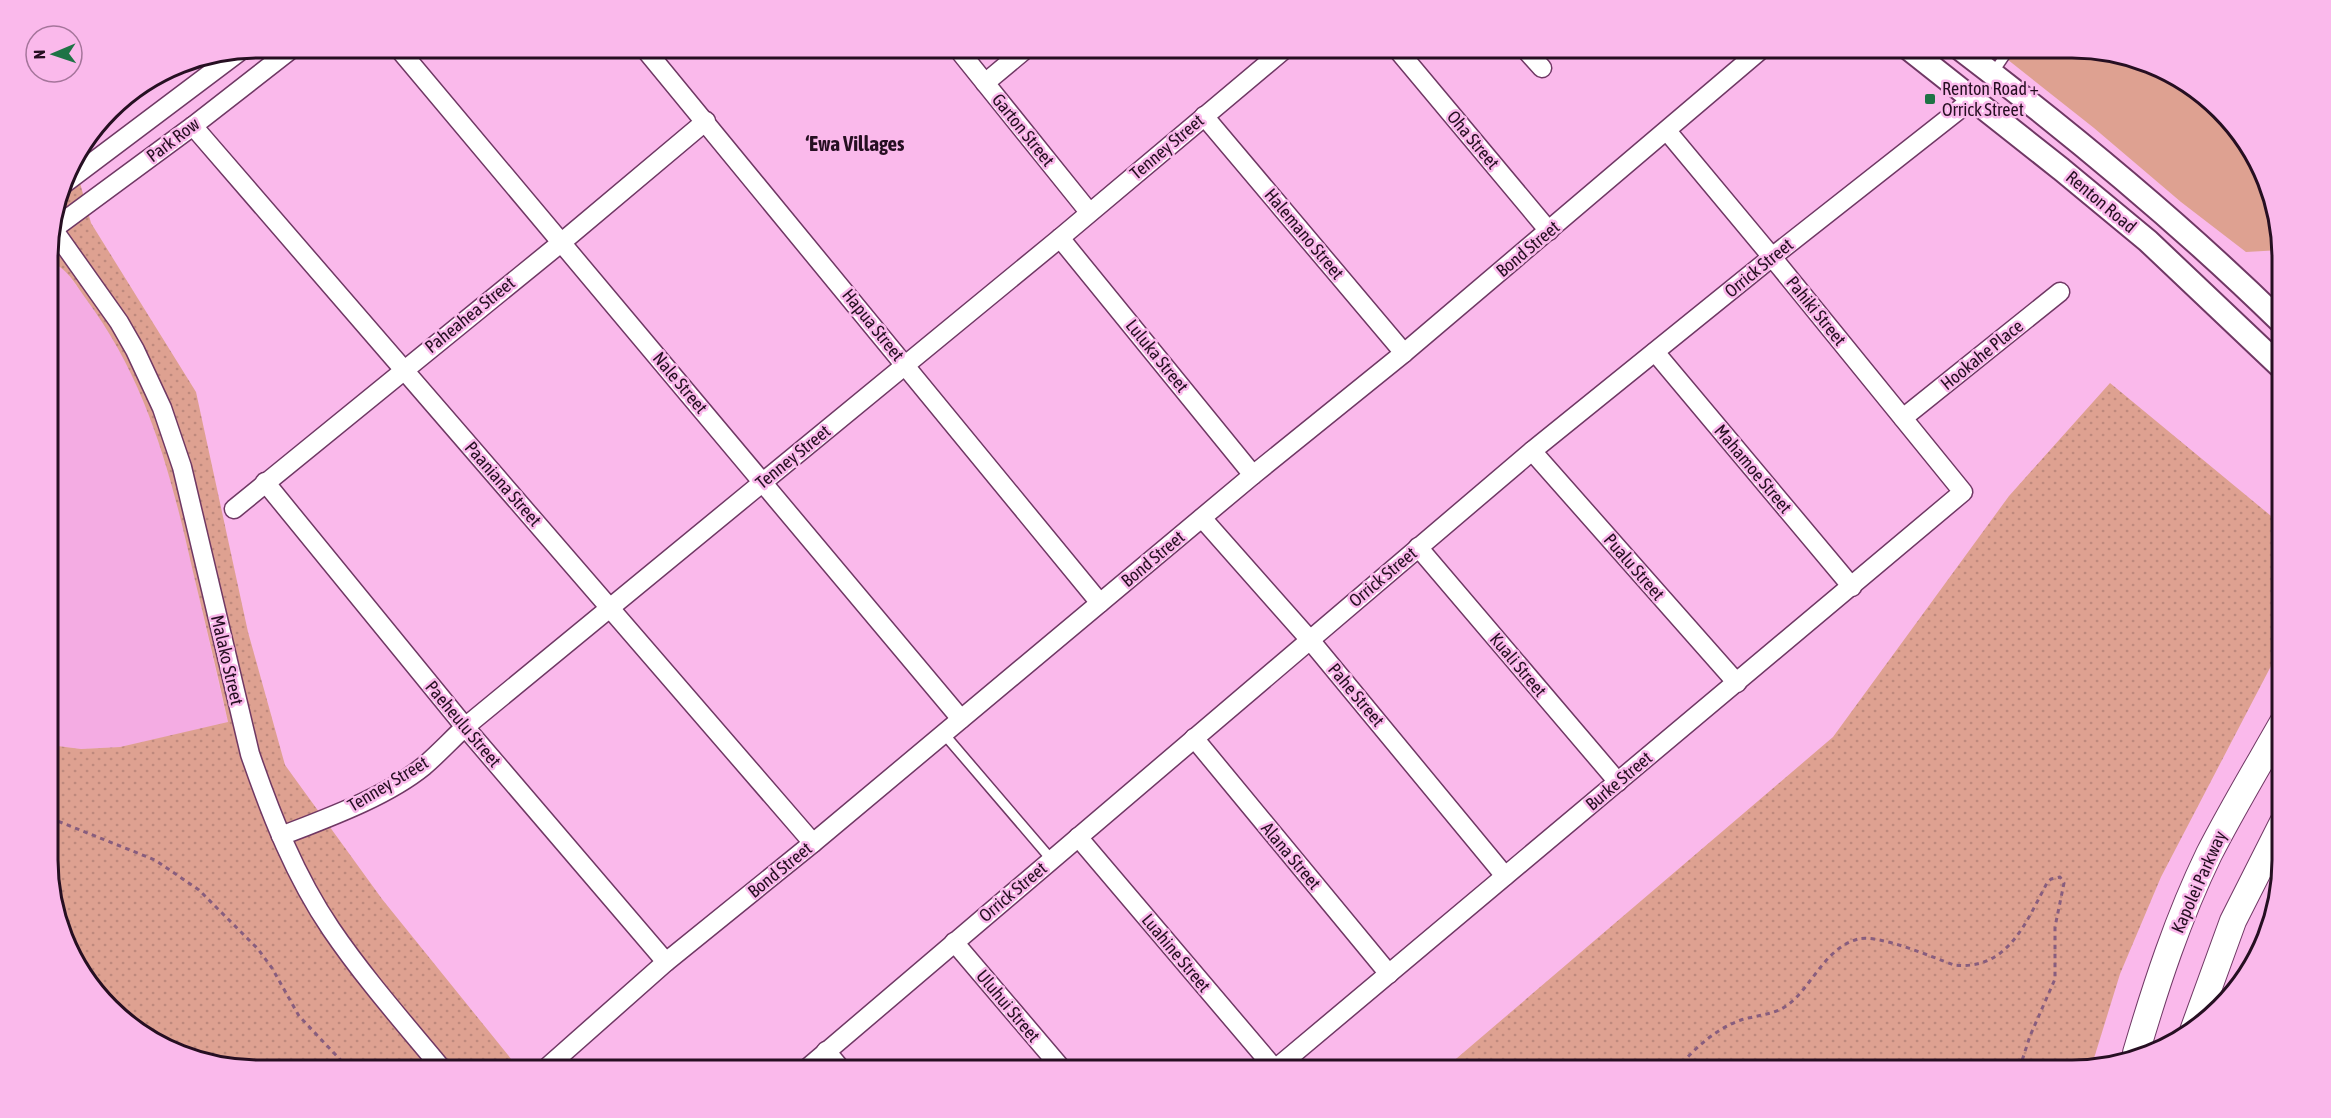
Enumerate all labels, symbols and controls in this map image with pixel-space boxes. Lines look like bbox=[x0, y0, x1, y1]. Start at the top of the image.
north arrow bbox=[24, 24, 84, 84]
text: N bbox=[30, 49, 48, 60]
place label: Renton Road + Orrick Street bbox=[1942, 78, 2039, 120]
street label: Garton Street bbox=[988, 89, 1059, 170]
marker: Renton Road + Orrick Street bbox=[1923, 92, 1937, 106]
street label: Oha Street bbox=[1443, 106, 1504, 173]
street label: Tenney Street bbox=[1126, 110, 1208, 184]
street label: Park Row bbox=[142, 113, 203, 166]
district label: ‘Ewa Villages bbox=[805, 131, 905, 155]
street label: Renton Road bbox=[2062, 166, 2141, 237]
street label: Halemano Street bbox=[1260, 184, 1348, 283]
street label: Bond Street bbox=[1492, 216, 1564, 281]
street label: Orrick Street bbox=[1720, 234, 1797, 302]
street label: Paheahea Street bbox=[421, 272, 519, 357]
street label: Pahiki Street bbox=[1782, 272, 1851, 350]
street label: Hapua Street bbox=[838, 285, 909, 365]
street label: Luluka Street bbox=[1122, 315, 1193, 396]
street label: Hookahe Place bbox=[1936, 315, 2027, 394]
street label: Nale Street bbox=[649, 348, 712, 418]
street label: Tenney Street bbox=[751, 420, 834, 493]
street label: Mahamoe Street bbox=[1710, 420, 1796, 517]
street label: Paaniana Street bbox=[461, 437, 546, 530]
street label: Bond Street bbox=[1117, 526, 1189, 591]
street label: Pualu Street bbox=[1600, 529, 1669, 604]
street label: Orrick Street bbox=[1345, 542, 1421, 611]
street label: Malako Street bbox=[207, 613, 248, 707]
street label: Kuali Street bbox=[1486, 629, 1551, 701]
street label: Pahe Street bbox=[1324, 659, 1389, 730]
street label: Paeheulu Street bbox=[421, 676, 506, 771]
street label: Burke Street bbox=[1581, 747, 1656, 814]
street label: Tenney Street bbox=[344, 751, 432, 816]
street label: Alana Street bbox=[1257, 818, 1325, 893]
street label: Kapolei Parkway bbox=[2167, 827, 2230, 936]
street label: Bond Street bbox=[743, 837, 816, 902]
street label: Orrick Street bbox=[975, 857, 1051, 926]
street label: Luahine Street bbox=[1138, 909, 1215, 996]
street label: Uluhui Street bbox=[972, 965, 1045, 1046]

